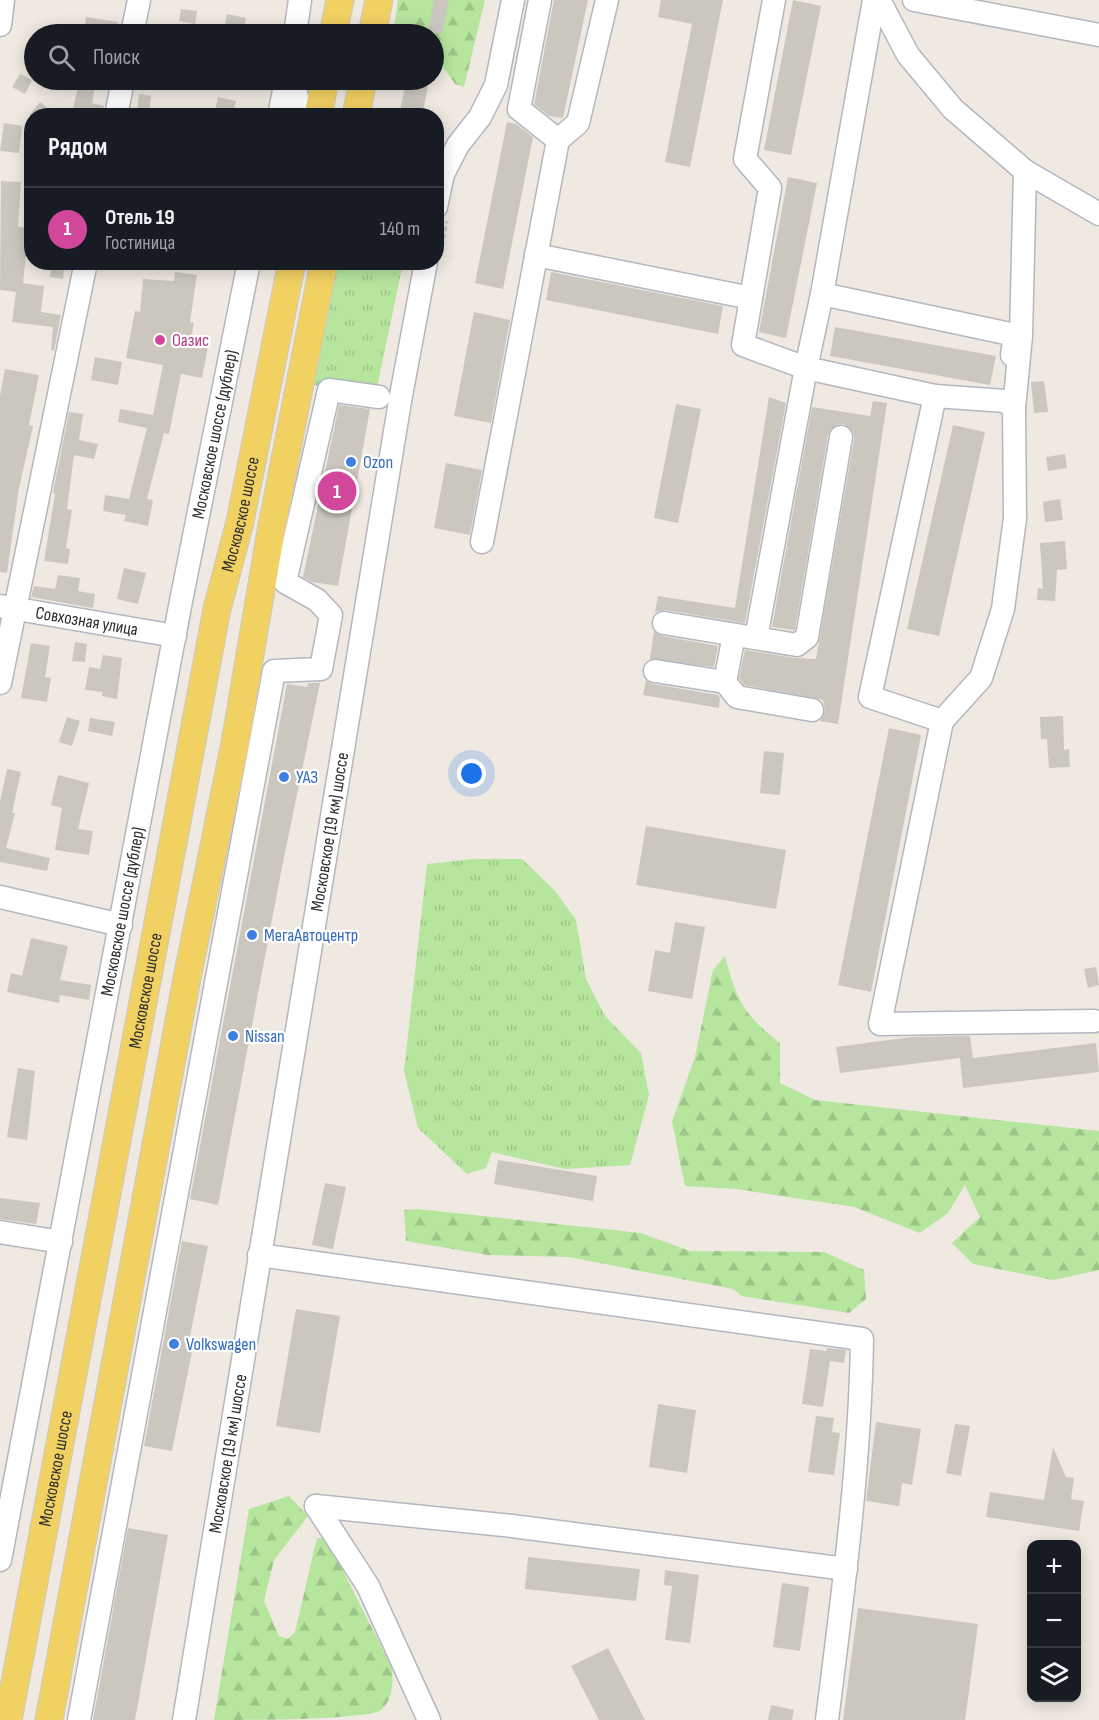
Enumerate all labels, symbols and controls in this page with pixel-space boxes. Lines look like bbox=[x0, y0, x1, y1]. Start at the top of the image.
search box bbox=[24, 24, 444, 90]
icon: search bbox=[45, 41, 78, 74]
text: Поиск bbox=[93, 44, 139, 71]
text: Рядом bbox=[48, 132, 107, 163]
text: Отель 19 bbox=[105, 204, 175, 231]
text: 1 bbox=[64, 217, 71, 241]
text: 140 m bbox=[380, 217, 420, 241]
text: Гостиница bbox=[105, 231, 175, 255]
place label: Оазис bbox=[172, 330, 209, 351]
marker: Оазис bbox=[153, 333, 167, 347]
street label: Московское шоссе (дублер) bbox=[187, 347, 241, 521]
place label: Ozon bbox=[363, 452, 393, 473]
street label: Московское шоссе bbox=[217, 454, 263, 574]
marker: Ozon bbox=[344, 455, 358, 469]
pin: 1 bbox=[318, 468, 356, 514]
street label: Совхозная улица bbox=[34, 602, 140, 640]
street label: Московское (19 км) шоссе bbox=[307, 751, 353, 913]
your location bbox=[457, 759, 486, 788]
place label: УАЗ bbox=[296, 767, 318, 788]
marker: УАЗ bbox=[277, 770, 291, 784]
street label: Московское шоссе (дублер) bbox=[97, 824, 151, 998]
place label: МегаАвтоцентр bbox=[264, 925, 358, 946]
marker: МегаАвтоцентр bbox=[245, 928, 259, 942]
street label: Московское шоссе bbox=[125, 930, 169, 1050]
place label: Nissan bbox=[245, 1026, 285, 1047]
marker: Nissan bbox=[226, 1029, 240, 1043]
place label: Volkswagen bbox=[186, 1334, 256, 1355]
marker: Volkswagen bbox=[167, 1337, 181, 1351]
street label: Московское (19 км) шоссе bbox=[205, 1373, 251, 1535]
street label: Московское шоссе bbox=[35, 1409, 77, 1528]
map controls bbox=[1027, 1540, 1081, 1702]
button: + bbox=[1027, 1540, 1081, 1594]
button: − bbox=[1027, 1594, 1081, 1648]
button: layers bbox=[1027, 1648, 1081, 1702]

